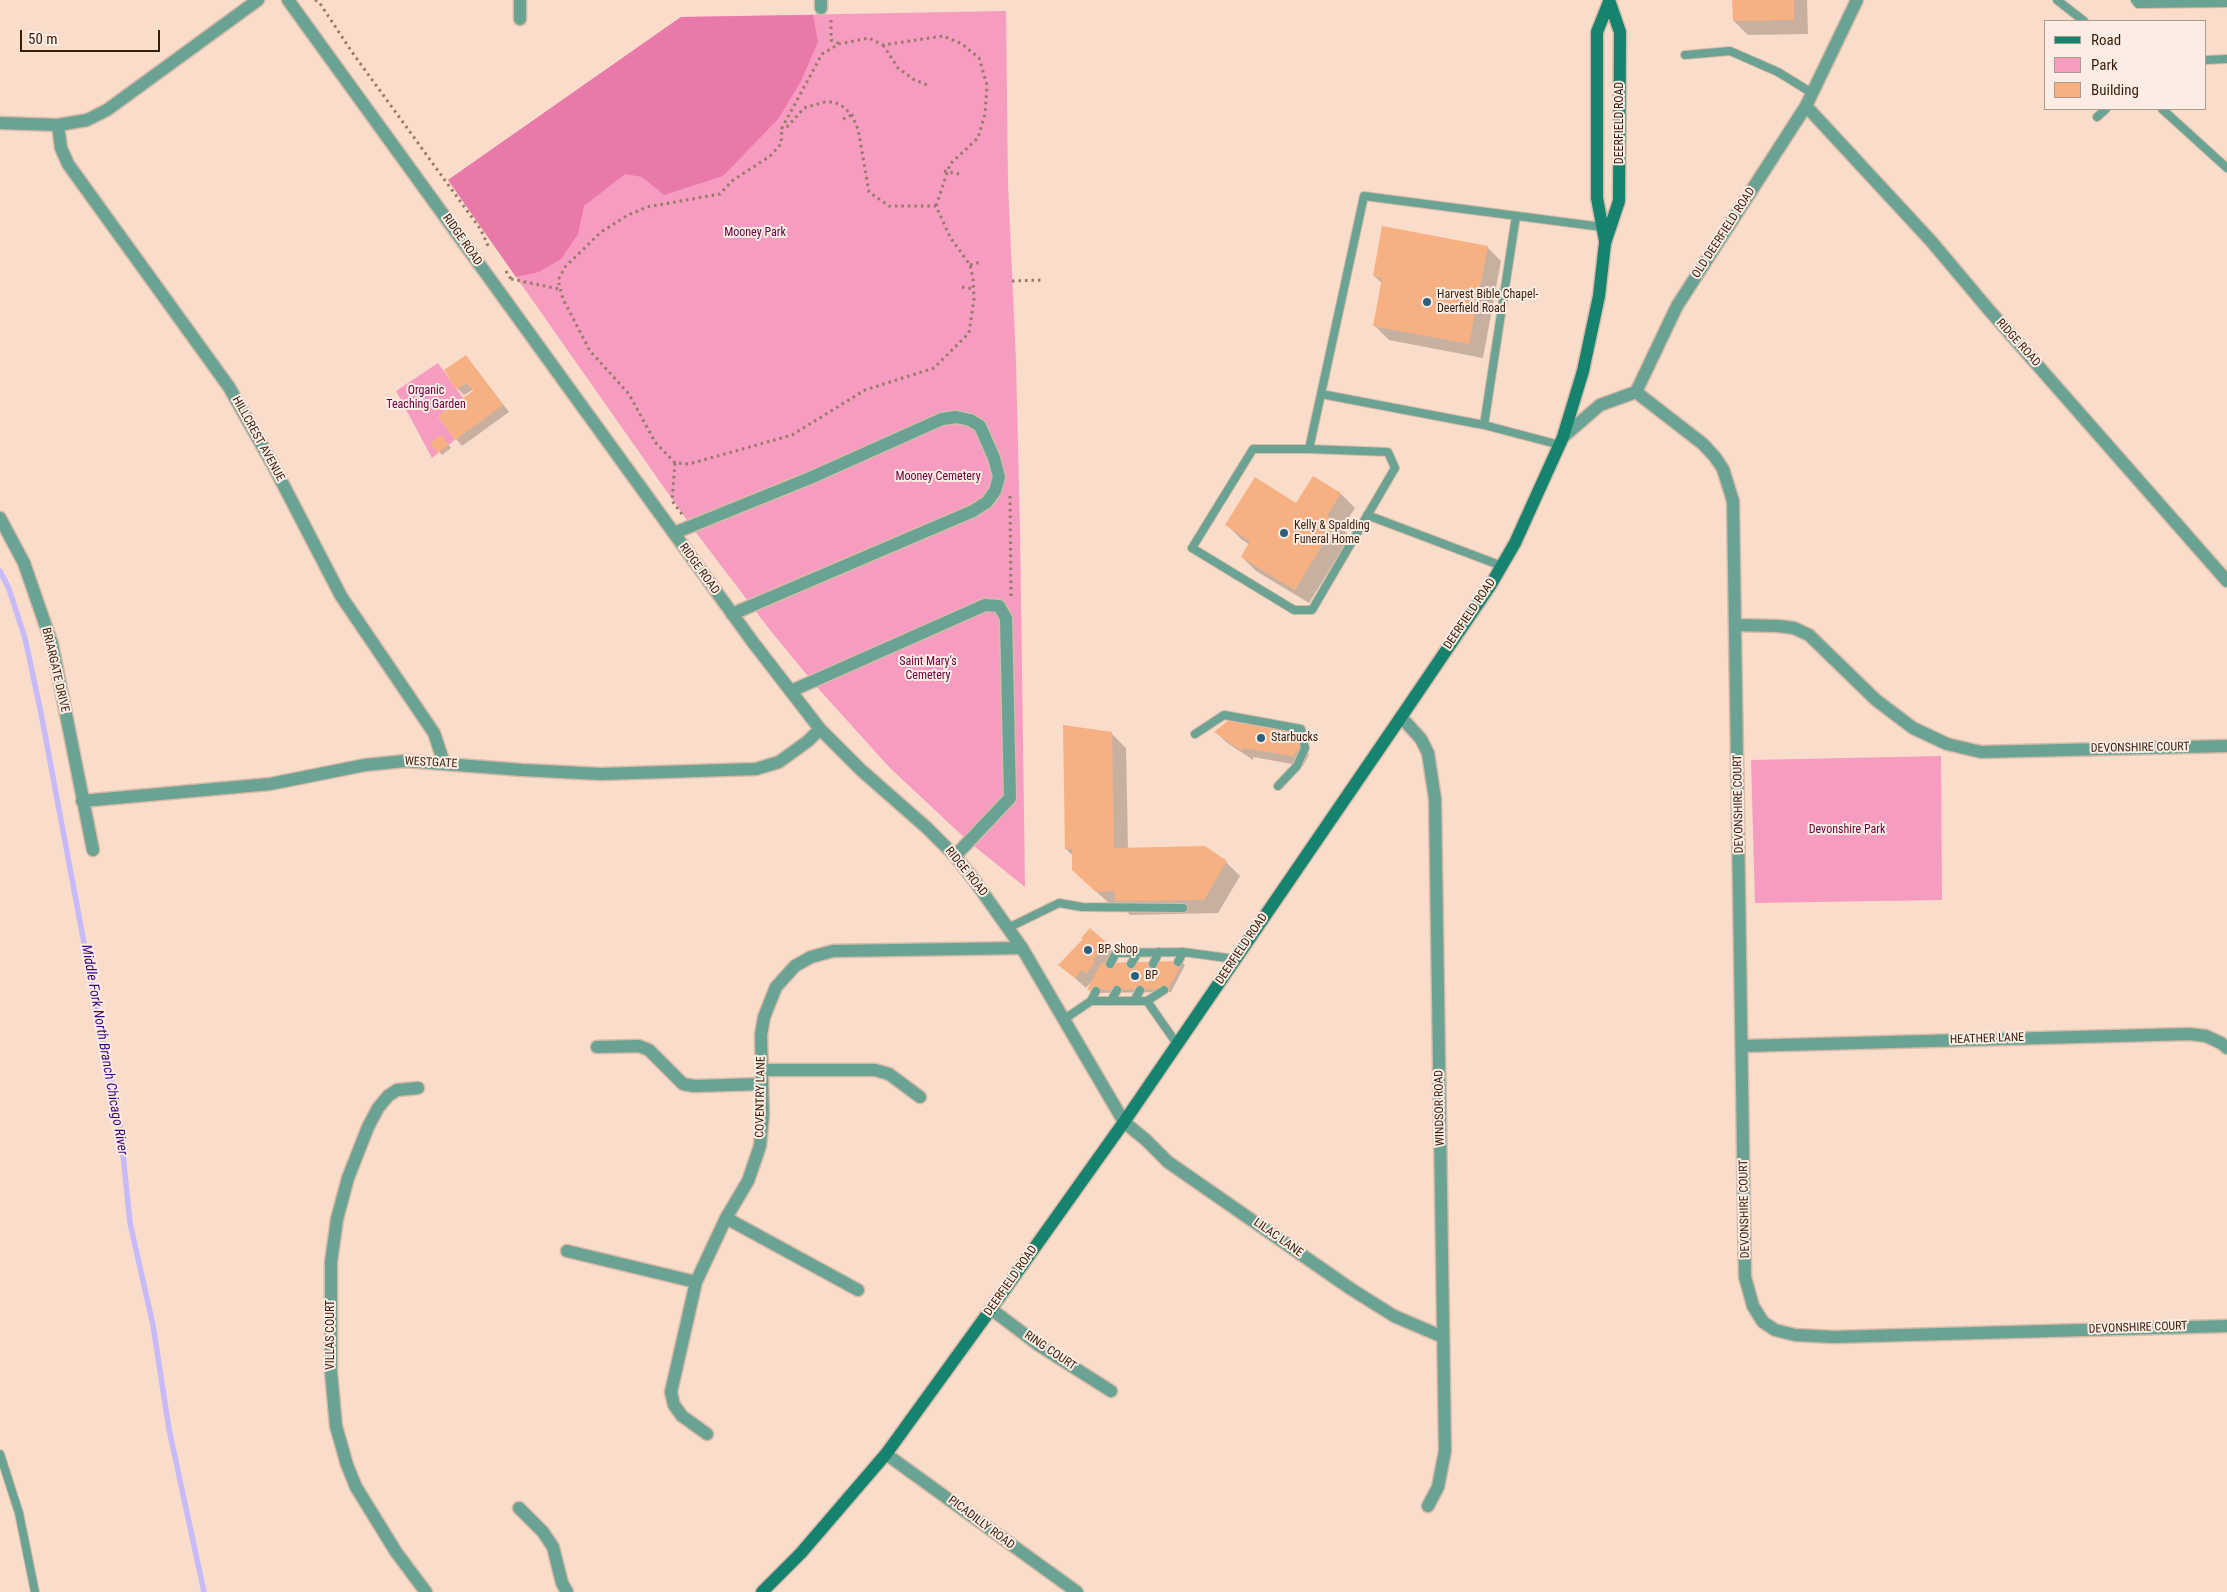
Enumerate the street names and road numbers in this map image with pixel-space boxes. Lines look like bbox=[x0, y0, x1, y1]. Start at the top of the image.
street label: DEERFIELD ROAD bbox=[1613, 82, 1627, 164]
street label: OLD DEERFIELD ROAD bbox=[1689, 185, 1759, 281]
street label: RIDGE ROAD bbox=[439, 212, 485, 268]
street label: RIDGE ROAD bbox=[1993, 316, 2043, 370]
street label: HILLCREST AVENUE bbox=[229, 394, 287, 484]
street label: RIDGE ROAD bbox=[676, 541, 722, 597]
street label: DEERFIELD ROAD bbox=[1441, 576, 1499, 652]
street label: BRIARGATE DRIVE bbox=[38, 626, 72, 714]
street label: DEVONSHIRE COURT bbox=[2090, 740, 2190, 756]
street label: WESTGATE bbox=[404, 754, 458, 772]
street label: DEVONSHIRE COURT bbox=[1731, 754, 1747, 854]
street label: RIDGE ROAD bbox=[942, 844, 990, 900]
street label: DEERFIELD ROAD bbox=[1213, 911, 1271, 987]
street label: HEATHER LANE bbox=[1950, 1031, 2024, 1047]
street label: COVENTRY LANE bbox=[753, 1056, 769, 1138]
street label: WINDSOR ROAD bbox=[1432, 1070, 1448, 1146]
street label: DEVONSHIRE COURT bbox=[1737, 1159, 1753, 1259]
street label: LILAC LANE bbox=[1250, 1216, 1306, 1260]
street label: DEERFIELD ROAD bbox=[981, 1243, 1041, 1319]
street label: VILLAS COURT bbox=[324, 1300, 338, 1370]
street label: DEVONSHIRE COURT bbox=[2088, 1319, 2188, 1337]
street label: RING COURT bbox=[1021, 1328, 1079, 1374]
street label: PICADILLY ROAD bbox=[945, 1493, 1017, 1553]

